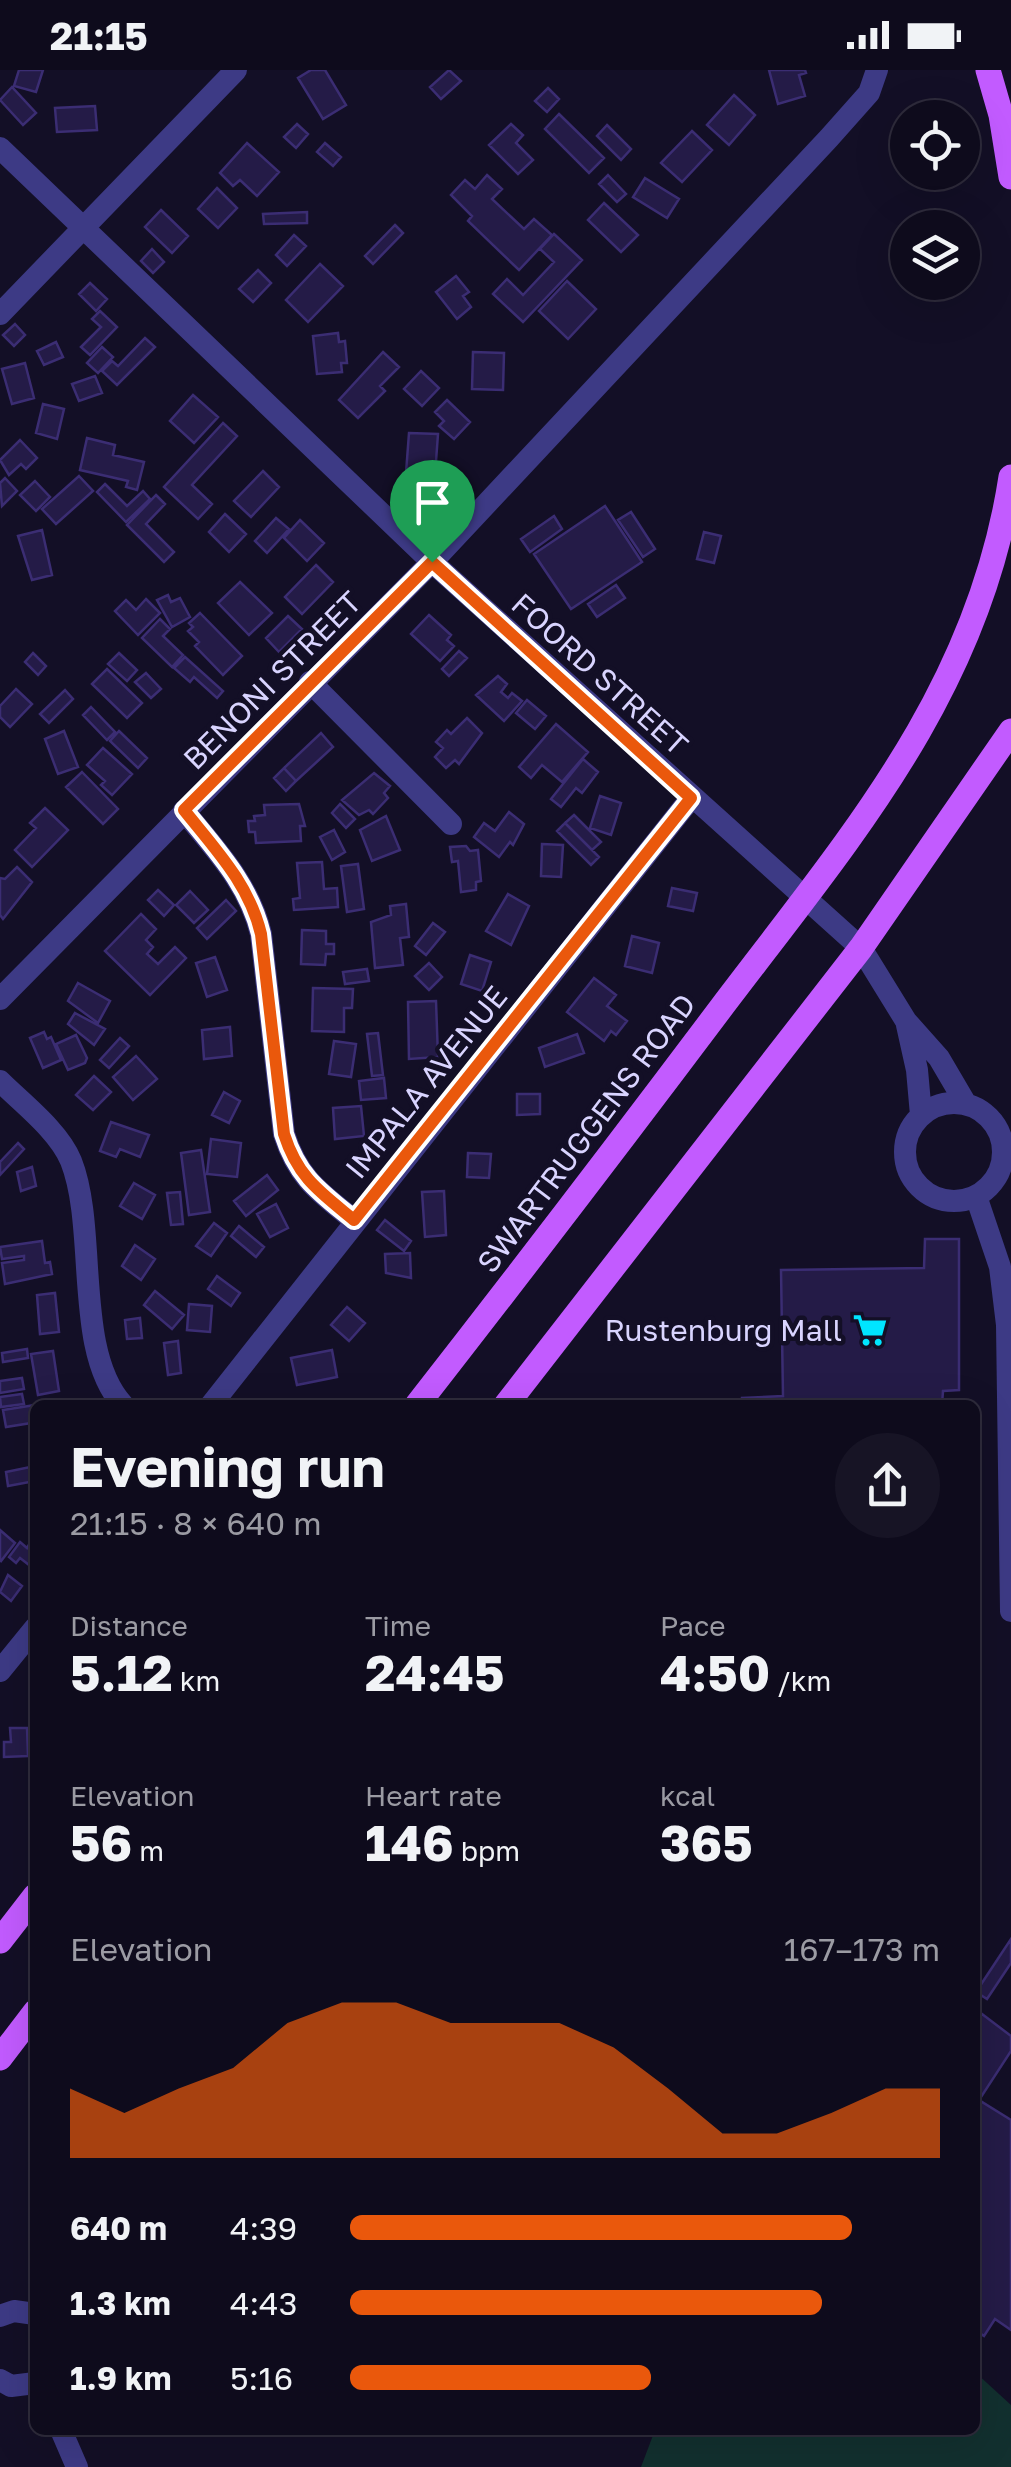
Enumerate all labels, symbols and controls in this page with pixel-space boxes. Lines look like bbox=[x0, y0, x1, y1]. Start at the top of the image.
text: 21:15 bbox=[50, 13, 148, 58]
map controls bbox=[890, 100, 980, 300]
button: locate bbox=[890, 100, 980, 190]
button: layers bbox=[890, 210, 980, 300]
pin bbox=[390, 460, 475, 563]
icon: arrive bbox=[405, 475, 460, 530]
street label: BENONI STREET bbox=[176, 584, 368, 776]
street label: FOORD STREET bbox=[505, 586, 695, 762]
street label: IMPALA AVENUE bbox=[337, 979, 515, 1185]
street label: SWARTRUGGENS ROAD bbox=[469, 986, 703, 1280]
supermarket icon: Rustenburg Mall bbox=[851, 1311, 889, 1349]
place label: Rustenburg Mall bbox=[604, 1312, 842, 1348]
text: Evening run bbox=[70, 1433, 385, 1499]
button: share bbox=[835, 1433, 940, 1538]
text: 21:15 · 8 × 640 m bbox=[70, 1504, 322, 1542]
text: Distance bbox=[70, 1609, 188, 1642]
text: Time bbox=[365, 1609, 431, 1642]
text: Pace bbox=[660, 1609, 725, 1642]
text: 5.12 bbox=[70, 1642, 173, 1702]
text: 24:45 bbox=[365, 1642, 505, 1702]
text: 4:50 bbox=[660, 1642, 770, 1702]
text: km bbox=[173, 1664, 220, 1697]
text: /km bbox=[770, 1664, 831, 1697]
text: Elevation bbox=[70, 1779, 195, 1812]
text: Heart rate bbox=[365, 1779, 502, 1812]
text: kcal bbox=[660, 1779, 715, 1812]
text: 56 bbox=[70, 1812, 132, 1872]
text: 146 bbox=[365, 1812, 454, 1872]
text: 365 bbox=[660, 1812, 753, 1872]
text: m bbox=[132, 1834, 164, 1867]
text: bpm bbox=[454, 1834, 520, 1867]
text: Elevation bbox=[70, 1930, 212, 1968]
text: 167–173 m bbox=[784, 1930, 940, 1968]
text: 640 m bbox=[70, 2209, 167, 2247]
text: 4:39 bbox=[230, 2209, 297, 2247]
text: 1.3 km bbox=[70, 2284, 171, 2322]
text: 4:43 bbox=[230, 2284, 297, 2322]
text: 1.9 km bbox=[70, 2359, 172, 2397]
text: 5:16 bbox=[230, 2359, 293, 2397]

